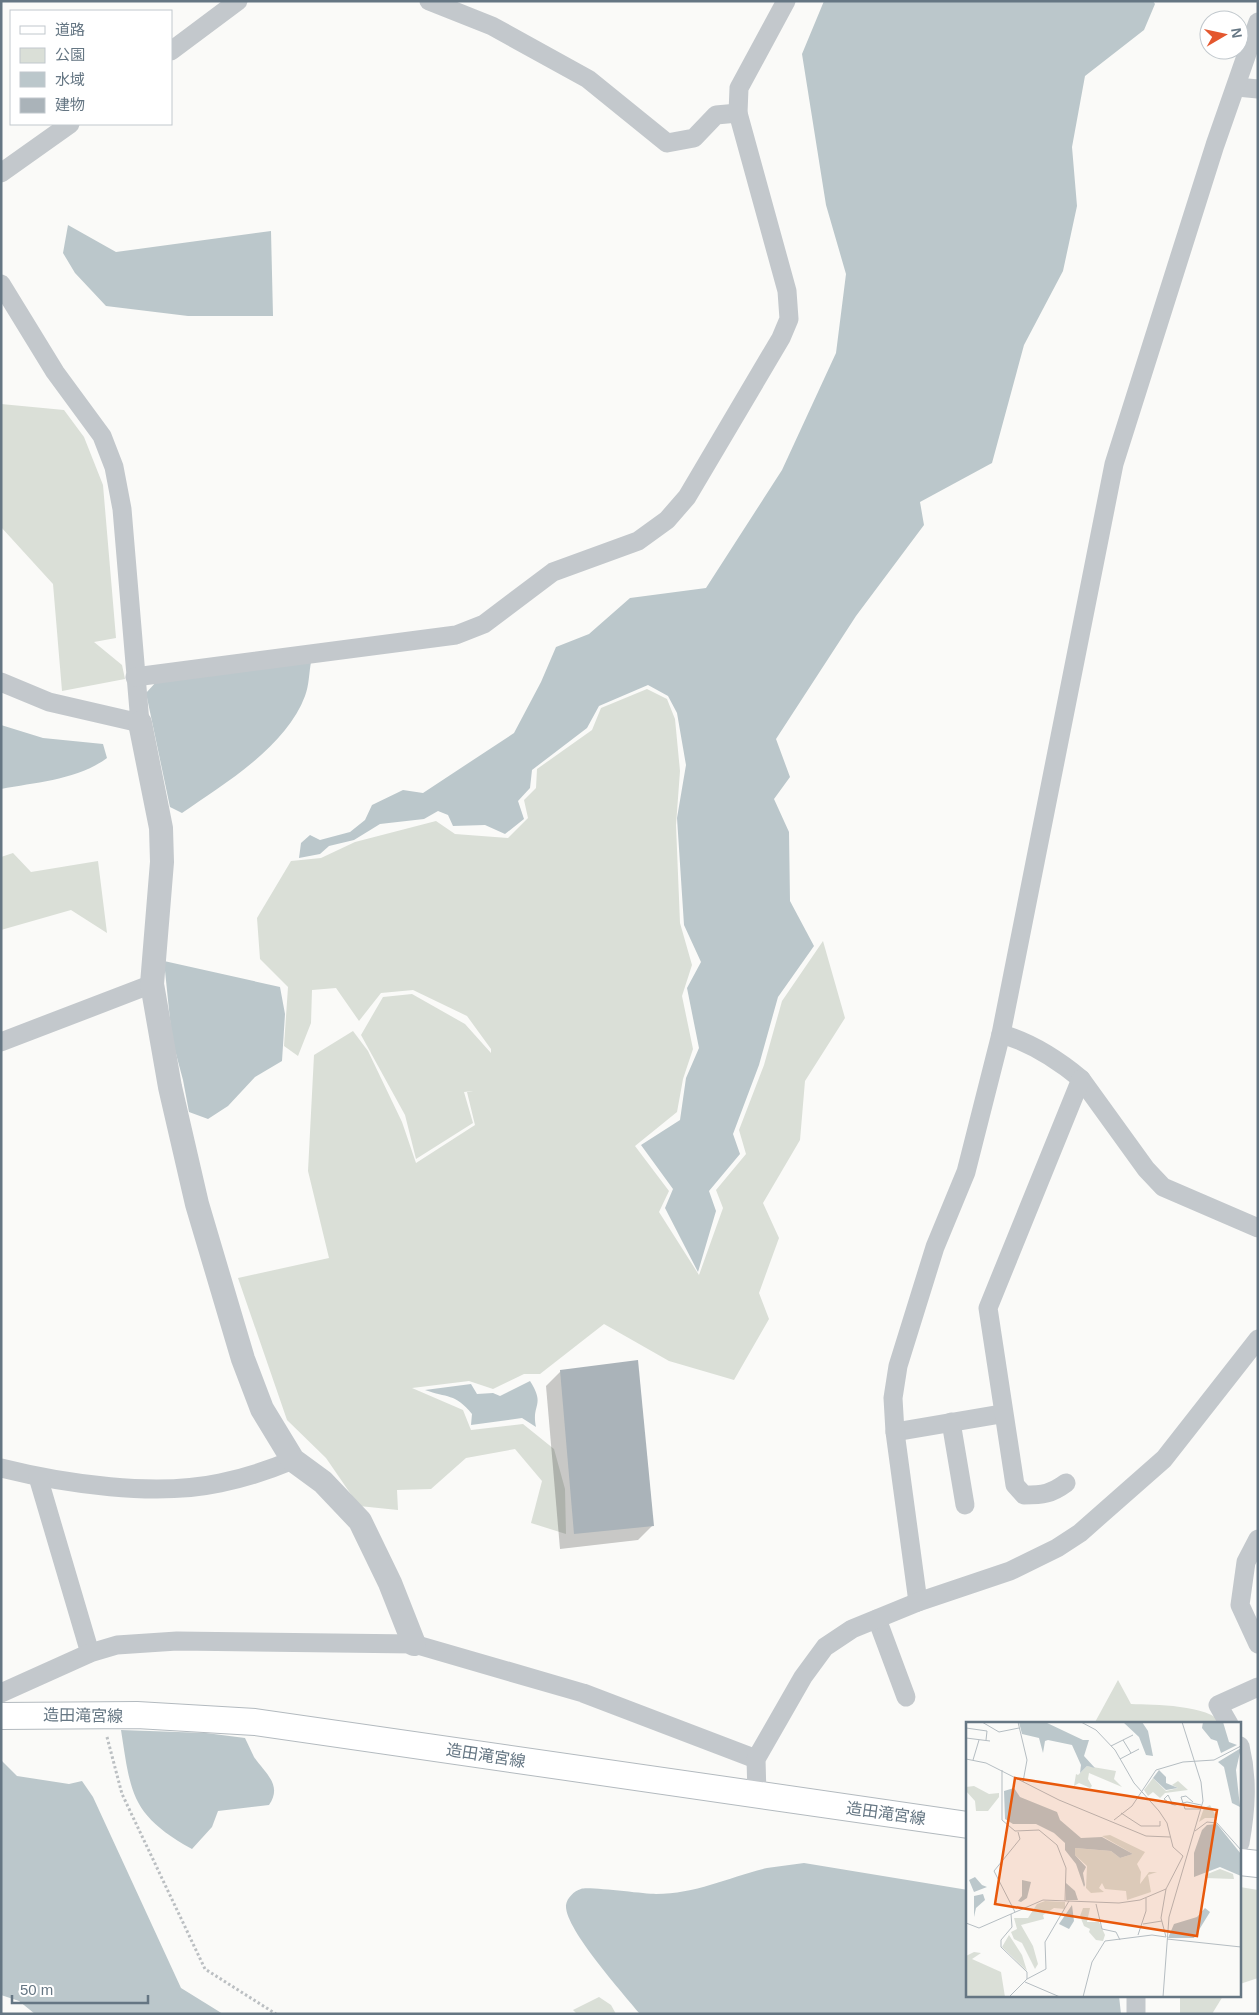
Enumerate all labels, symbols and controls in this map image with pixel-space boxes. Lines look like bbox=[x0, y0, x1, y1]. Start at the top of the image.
legend bbox=[10, 10, 172, 125]
north arrow bbox=[1199, 10, 1249, 60]
text: 道路 bbox=[55, 21, 85, 38]
text: N bbox=[1228, 27, 1246, 39]
text: 公園 bbox=[55, 46, 85, 63]
text: 水域 bbox=[55, 71, 85, 88]
text: 建物 bbox=[55, 96, 85, 113]
street label: 造田滝宮線 bbox=[43, 1706, 123, 1725]
inset map bbox=[966, 1722, 1242, 1998]
street label: 造田滝宮線 bbox=[445, 1741, 527, 1770]
street label: 造田滝宮線 bbox=[845, 1800, 927, 1827]
scale bar bbox=[12, 1972, 149, 2004]
text: 50 m bbox=[20, 1981, 53, 1998]

